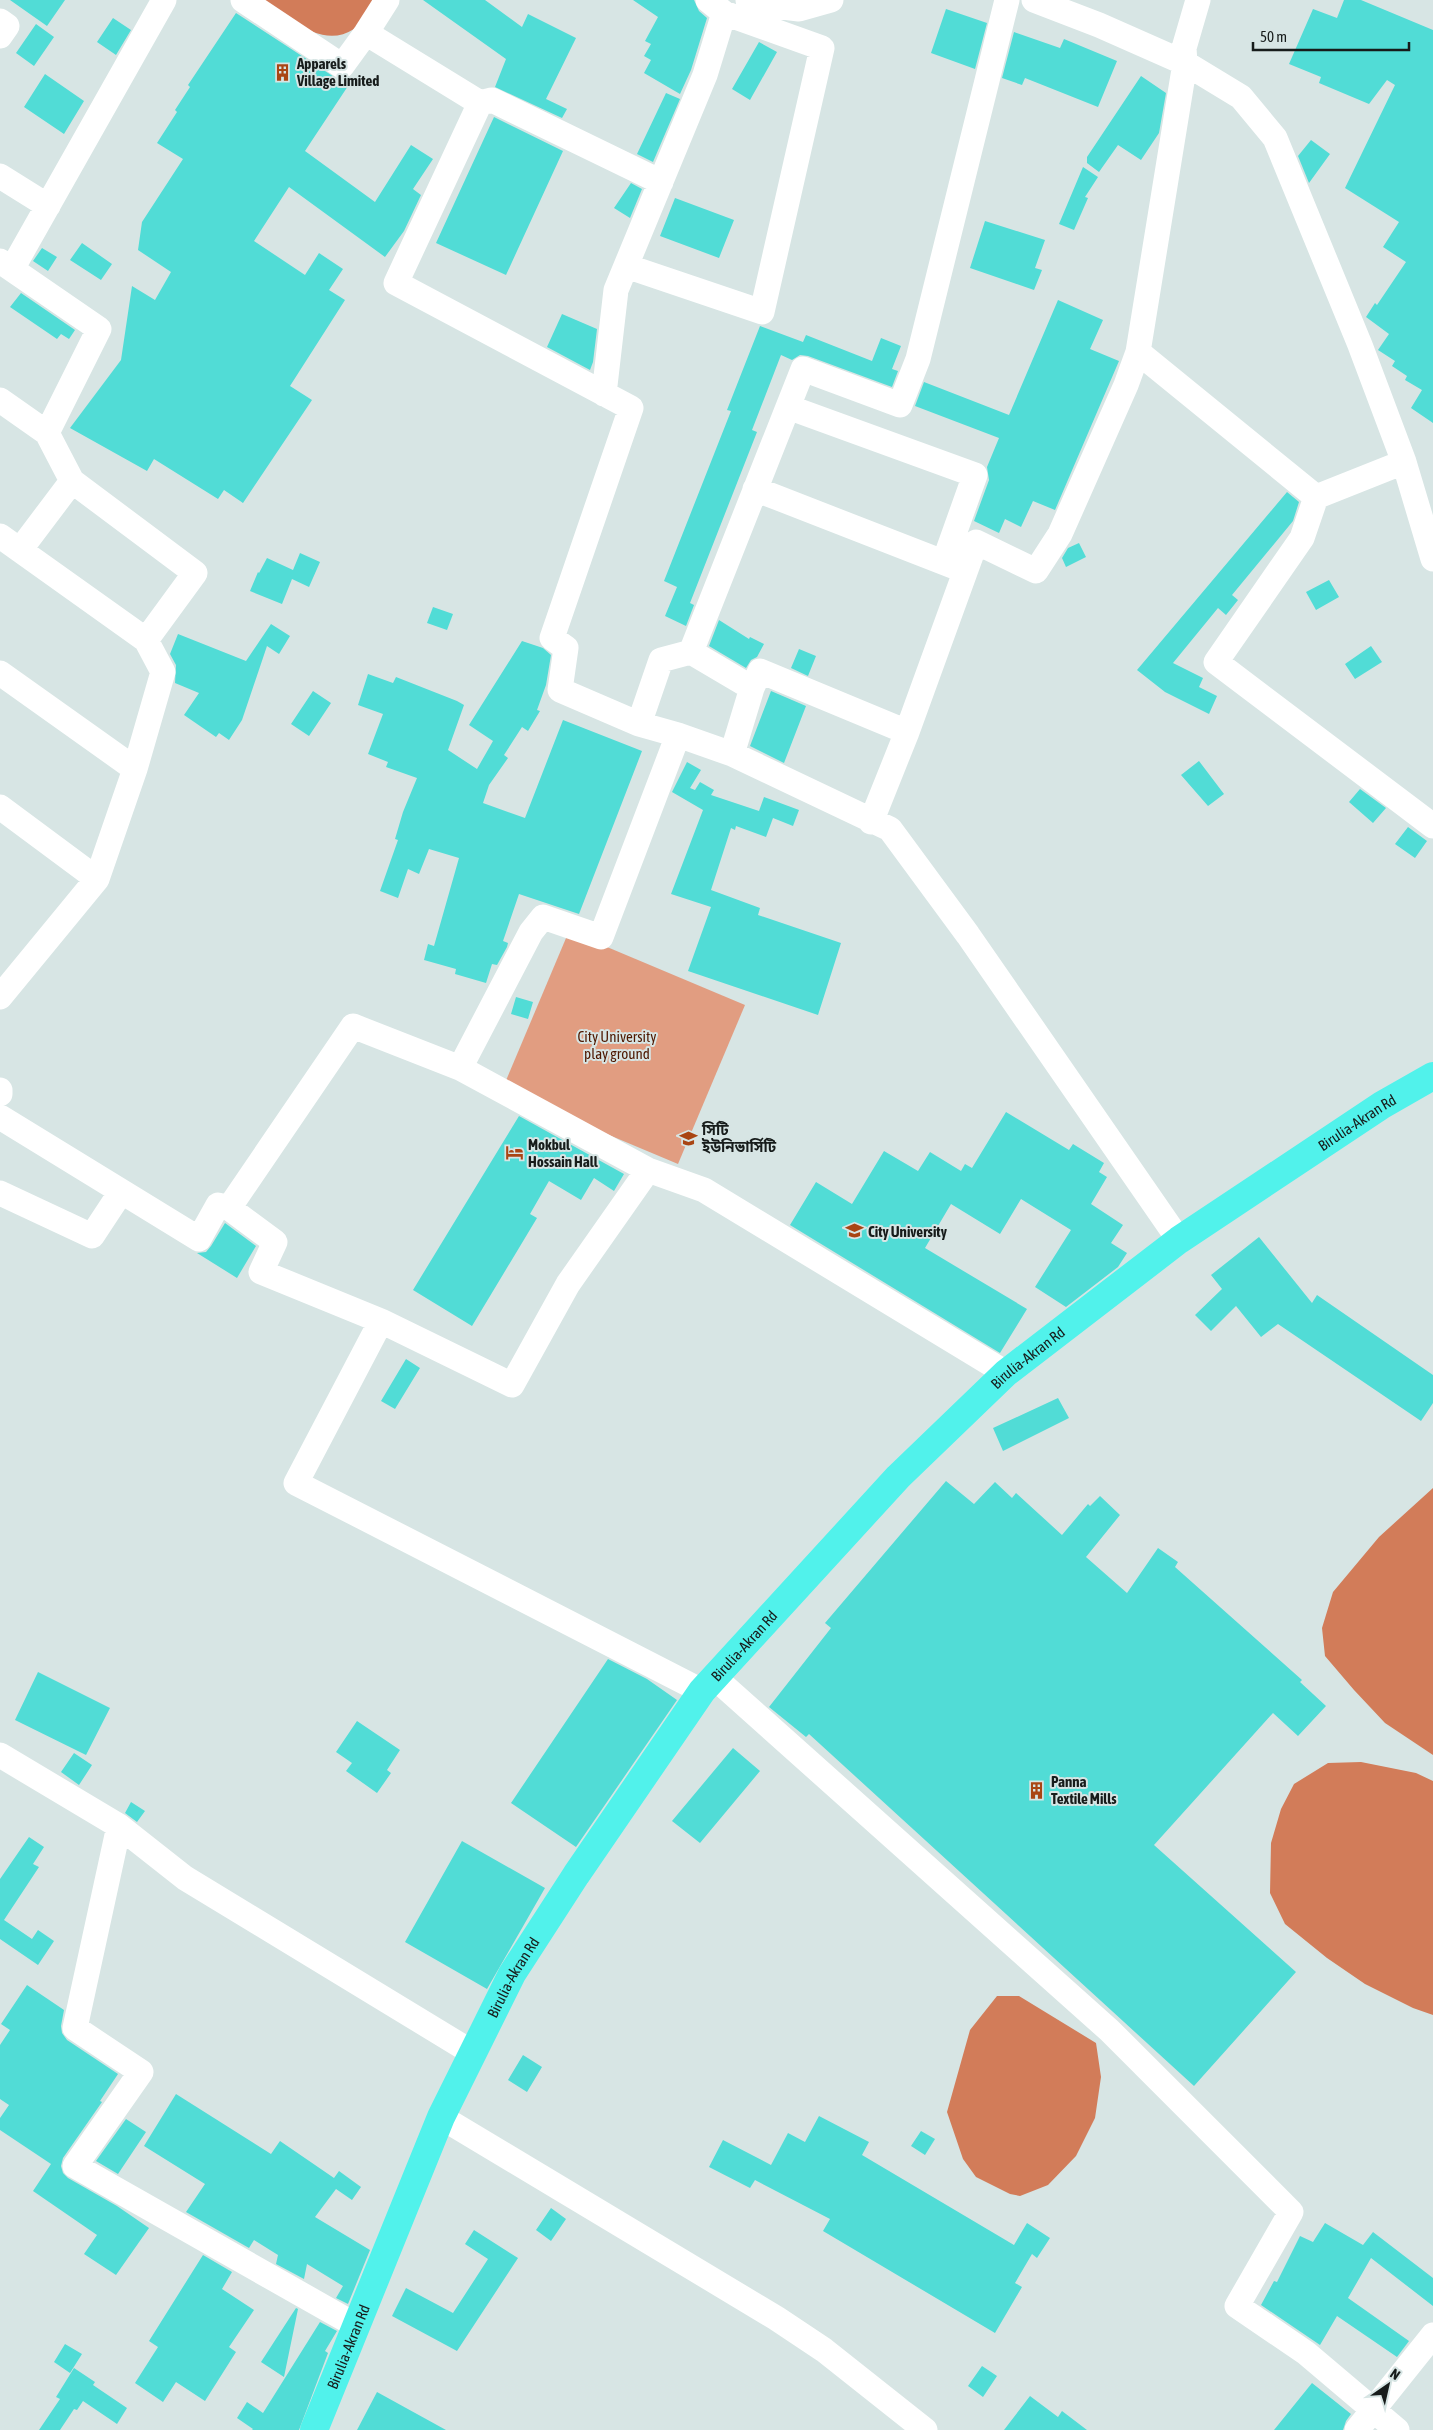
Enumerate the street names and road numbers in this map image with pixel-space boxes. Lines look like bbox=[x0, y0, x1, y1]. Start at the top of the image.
street label: Birulia-Akran Rd bbox=[1315, 1091, 1399, 1154]
street label: Birulia-Akran Rd bbox=[987, 1323, 1068, 1392]
street label: Birulia-Akran Rd bbox=[707, 1607, 780, 1684]
street label: Birulia-Akran Rd bbox=[483, 1934, 542, 2020]
street label: Birulia-Akran Rd bbox=[323, 2302, 373, 2391]

